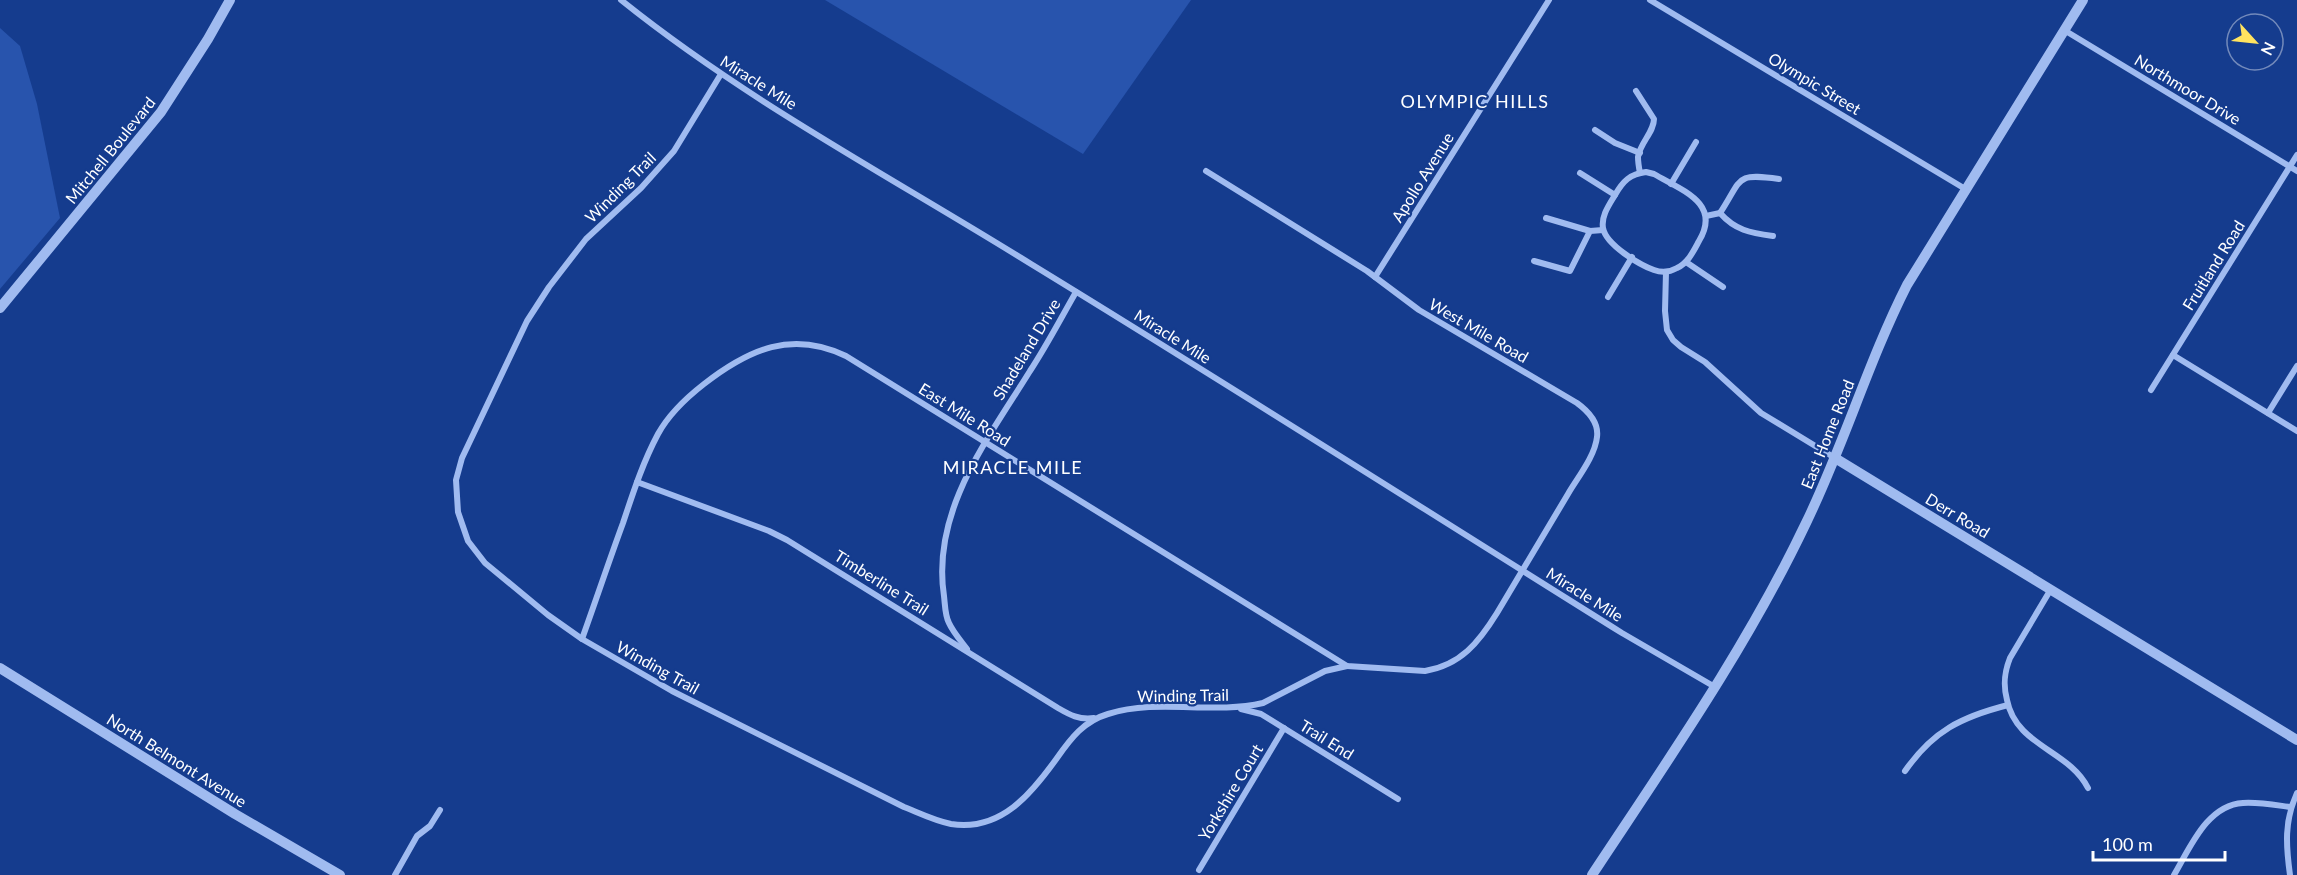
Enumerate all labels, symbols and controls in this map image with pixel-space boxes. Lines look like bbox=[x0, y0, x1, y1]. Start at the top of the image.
north arrow bbox=[2225, 12, 2285, 72]
text: N bbox=[2258, 39, 2280, 59]
street label: Olympic Street bbox=[1765, 48, 1865, 118]
street label: Northmoor Drive bbox=[2131, 50, 2245, 128]
street label: Miracle Mile bbox=[717, 51, 801, 113]
district label: OLYMPIC HILLS bbox=[1401, 90, 1549, 112]
street label: Mitchell Boulevard bbox=[61, 93, 159, 207]
street label: Apollo Avenue bbox=[1387, 129, 1457, 225]
street label: Winding Trail bbox=[581, 148, 659, 226]
street label: Fruitland Road bbox=[2178, 217, 2248, 313]
street label: West Mile Road bbox=[1426, 294, 1532, 366]
street label: Shadeland Drive bbox=[988, 295, 1064, 403]
street label: Miracle Mile bbox=[1131, 305, 1215, 367]
street label: East Home Road bbox=[1796, 377, 1858, 491]
street label: East Mile Road bbox=[916, 378, 1014, 450]
district label: MIRACLE MILE bbox=[943, 456, 1083, 478]
street label: Derr Road bbox=[1923, 488, 1993, 542]
street label: Timberline Trail bbox=[832, 546, 932, 618]
street label: Miracle Mile bbox=[1543, 563, 1627, 625]
street label: Winding Trail bbox=[613, 636, 703, 698]
street label: Winding Trail bbox=[1137, 685, 1229, 705]
street label: North Belmont Avenue bbox=[104, 709, 250, 811]
street label: Trail End bbox=[1297, 715, 1357, 763]
street label: Yorkshire Court bbox=[1194, 740, 1266, 844]
scale bar bbox=[2093, 824, 2225, 862]
text: 100 m bbox=[2102, 833, 2153, 855]

